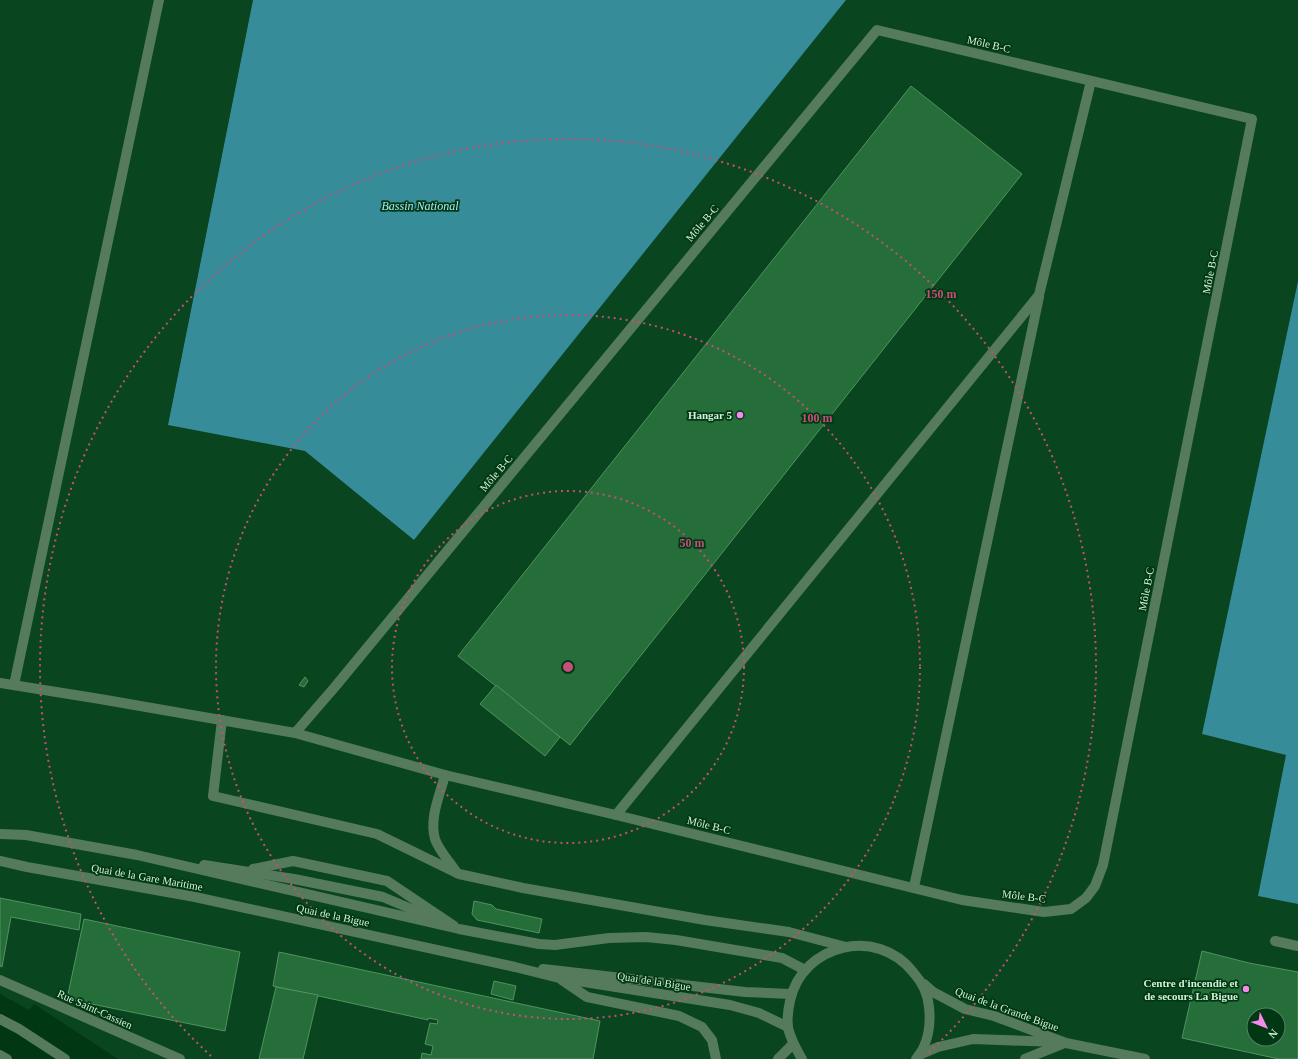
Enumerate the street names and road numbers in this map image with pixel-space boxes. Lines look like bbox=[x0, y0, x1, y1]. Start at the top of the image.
street label: Môle B-C bbox=[966, 33, 1012, 55]
street label: Môle B-C bbox=[683, 202, 721, 244]
street label: Môle B-C bbox=[1200, 249, 1220, 295]
street label: Môle B-C bbox=[477, 452, 515, 494]
street label: Môle B-C bbox=[1136, 566, 1156, 612]
street label: Môle B-C bbox=[686, 814, 732, 836]
street label: Quai de la Gare Maritime bbox=[90, 861, 204, 893]
street label: Môle B-C bbox=[1001, 887, 1047, 905]
street label: Quai de la Bigue bbox=[295, 901, 371, 929]
street label: Quai de la Bigue bbox=[616, 969, 692, 993]
street label: Quai de la Grande Bigue bbox=[954, 985, 1061, 1033]
street label: Rue Saint-Cassien bbox=[56, 987, 135, 1031]

